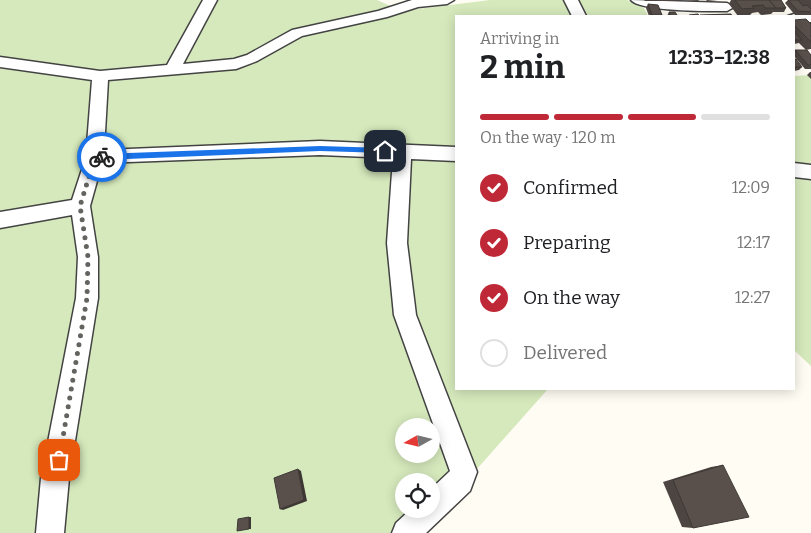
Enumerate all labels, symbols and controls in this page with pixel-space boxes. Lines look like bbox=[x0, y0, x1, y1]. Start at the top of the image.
text: Arriving in bbox=[480, 29, 559, 48]
text: 12:33–12:38 bbox=[669, 46, 770, 69]
text: 2 min bbox=[480, 48, 565, 86]
text: On the way · 120 m bbox=[480, 128, 615, 147]
pin bbox=[364, 130, 406, 172]
courier bbox=[77, 132, 127, 182]
icon: home bbox=[371, 137, 399, 165]
icon: bike bbox=[88, 143, 116, 171]
icon: check bbox=[480, 174, 508, 202]
text: Confirmed bbox=[523, 176, 618, 199]
text: 12:09 bbox=[732, 178, 770, 197]
icon: check bbox=[480, 229, 508, 257]
text: Preparing bbox=[523, 231, 611, 254]
text: 12:17 bbox=[737, 233, 770, 252]
icon: check bbox=[480, 284, 508, 312]
text: On the way bbox=[523, 286, 620, 309]
text: 12:27 bbox=[735, 288, 770, 307]
text: Delivered bbox=[523, 341, 607, 364]
north arrow bbox=[395, 418, 440, 462]
map controls bbox=[395, 418, 440, 518]
pin bbox=[38, 439, 80, 481]
icon: bag bbox=[45, 446, 73, 474]
button: locate bbox=[395, 473, 440, 518]

